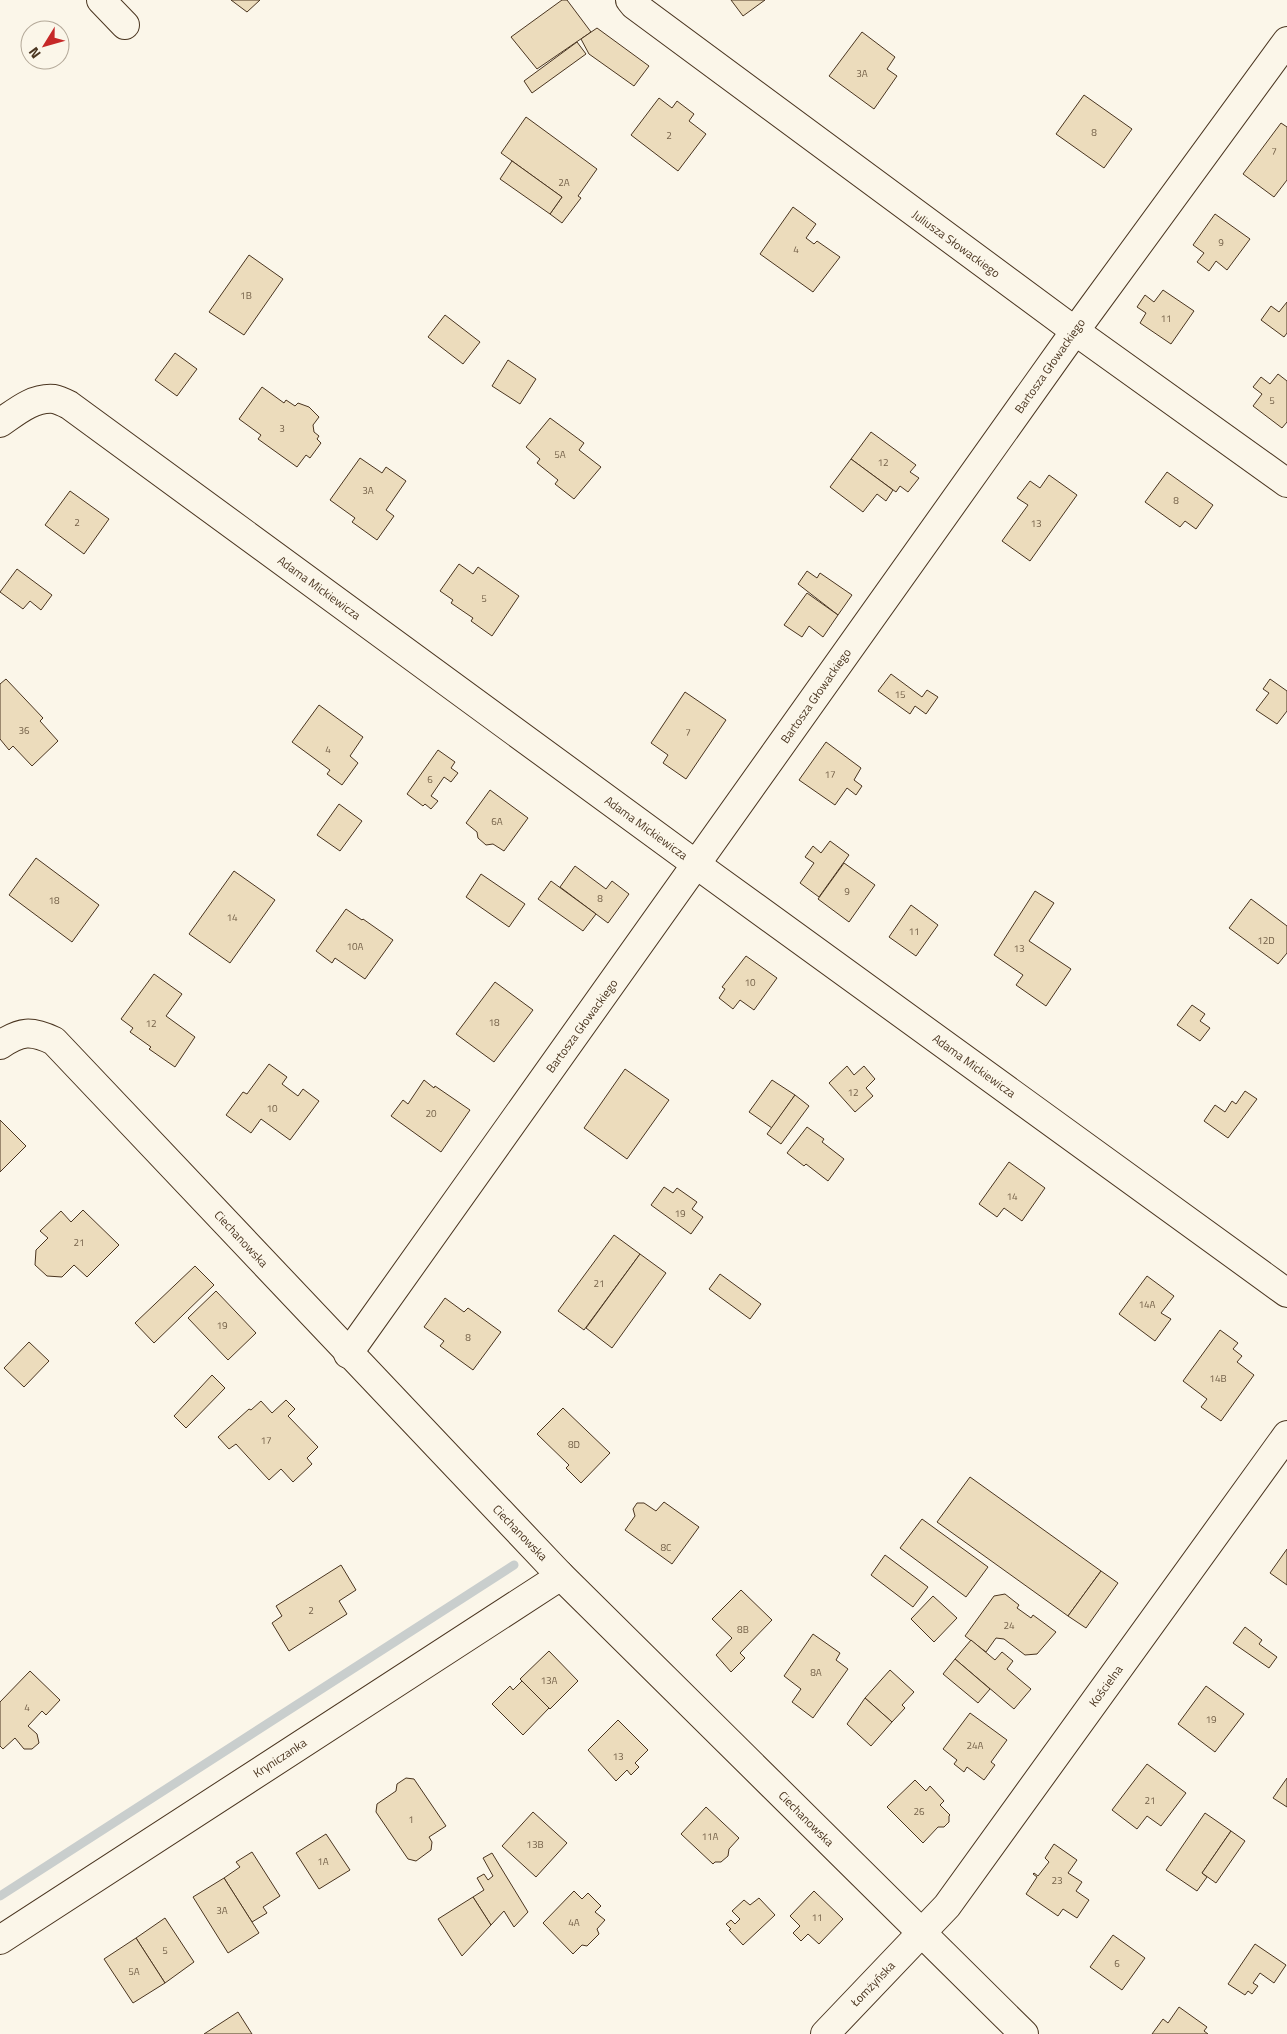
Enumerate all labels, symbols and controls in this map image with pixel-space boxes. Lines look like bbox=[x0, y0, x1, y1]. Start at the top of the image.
north arrow bbox=[20, 20, 70, 70]
text: N bbox=[23, 43, 46, 63]
house number: 3A bbox=[856, 66, 868, 81]
house number: 8 bbox=[1091, 125, 1097, 140]
house number: 2 bbox=[666, 128, 672, 143]
house number: 7 bbox=[1271, 144, 1277, 159]
house number: 2A bbox=[558, 175, 570, 190]
street label: Juliusza Słowackiego bbox=[908, 205, 1004, 282]
house number: 9 bbox=[1218, 235, 1224, 250]
house number: 4 bbox=[793, 242, 799, 257]
house number: 1B bbox=[240, 288, 252, 303]
house number: 11 bbox=[1160, 311, 1172, 326]
street label: Bartosza Głowackiego bbox=[1010, 314, 1090, 417]
house number: 5 bbox=[1269, 393, 1275, 408]
house number: 3 bbox=[279, 421, 285, 436]
house number: 5A bbox=[554, 447, 566, 462]
house number: 12 bbox=[877, 455, 889, 470]
house number: 3A bbox=[362, 483, 374, 498]
house number: 8 bbox=[1173, 493, 1179, 508]
house number: 2 bbox=[74, 515, 80, 530]
house number: 13 bbox=[1030, 516, 1042, 531]
street label: Adama Mickiewicza bbox=[274, 551, 365, 624]
house number: 5 bbox=[481, 591, 487, 606]
street label: Bartosza Głowackiego bbox=[776, 644, 856, 747]
house number: 15 bbox=[894, 687, 906, 702]
house number: 36 bbox=[18, 723, 30, 738]
house number: 7 bbox=[685, 725, 691, 740]
house number: 4 bbox=[325, 742, 331, 757]
house number: 17 bbox=[824, 767, 836, 782]
house number: 6 bbox=[427, 772, 433, 787]
street label: Adama Mickiewicza bbox=[601, 791, 692, 864]
house number: 6A bbox=[491, 814, 503, 829]
house number: 9 bbox=[844, 884, 850, 899]
house number: 8 bbox=[597, 891, 603, 906]
house number: 18 bbox=[48, 893, 60, 908]
house number: 14 bbox=[226, 910, 238, 925]
house number: 11 bbox=[908, 924, 920, 939]
house number: 12D bbox=[1257, 933, 1275, 948]
house number: 10A bbox=[346, 939, 364, 954]
house number: 13 bbox=[1013, 941, 1025, 956]
street label: Bartosza Głowackiego bbox=[541, 975, 622, 1077]
house number: 10 bbox=[744, 975, 756, 990]
house number: 18 bbox=[488, 1015, 500, 1030]
house number: 12 bbox=[145, 1016, 157, 1031]
street label: Adama Mickiewicza bbox=[929, 1029, 1020, 1102]
house number: 12 bbox=[847, 1085, 859, 1100]
house number: 10 bbox=[266, 1101, 278, 1116]
house number: 20 bbox=[425, 1106, 437, 1121]
house number: 14 bbox=[1006, 1189, 1018, 1204]
street label: Ciechanowska bbox=[210, 1206, 273, 1271]
house number: 19 bbox=[674, 1206, 686, 1221]
house number: 21 bbox=[73, 1235, 85, 1250]
house number: 21 bbox=[593, 1276, 605, 1291]
house number: 14A bbox=[1138, 1297, 1156, 1312]
house number: 19 bbox=[216, 1318, 228, 1333]
house number: 8 bbox=[465, 1330, 471, 1345]
house number: 14B bbox=[1209, 1371, 1227, 1386]
house number: 17 bbox=[260, 1433, 272, 1448]
house number: 8D bbox=[568, 1437, 580, 1452]
street label: Ciechanowska bbox=[489, 1500, 552, 1565]
house number: 8C bbox=[660, 1540, 672, 1555]
house number: 2 bbox=[308, 1603, 314, 1618]
house number: 24 bbox=[1003, 1618, 1015, 1633]
house number: 8B bbox=[737, 1622, 749, 1637]
street label: Kościelna bbox=[1084, 1661, 1127, 1711]
house number: 8A bbox=[810, 1665, 822, 1680]
house number: 13A bbox=[540, 1673, 558, 1688]
house number: 4 bbox=[24, 1700, 30, 1715]
house number: 19 bbox=[1205, 1712, 1217, 1727]
street label: Kryniczanka bbox=[249, 1733, 310, 1782]
house number: 24A bbox=[966, 1738, 984, 1753]
house number: 13 bbox=[612, 1749, 624, 1764]
street label: Ciechanowska bbox=[774, 1786, 839, 1851]
house number: 21 bbox=[1144, 1793, 1156, 1808]
house number: 26 bbox=[913, 1804, 925, 1819]
house number: 1 bbox=[408, 1812, 414, 1827]
house number: 11A bbox=[701, 1829, 719, 1844]
house number: 13B bbox=[526, 1837, 544, 1852]
house number: 1A bbox=[317, 1854, 329, 1869]
house number: 23 bbox=[1051, 1873, 1063, 1888]
house number: 3A bbox=[216, 1903, 228, 1918]
house number: 11 bbox=[811, 1910, 823, 1925]
house number: 4A bbox=[568, 1915, 580, 1930]
house number: 5 bbox=[162, 1943, 168, 1958]
house number: 6 bbox=[1114, 1956, 1120, 1971]
street label: Łomżyńska bbox=[845, 1957, 899, 2012]
house number: 5A bbox=[128, 1964, 140, 1979]

